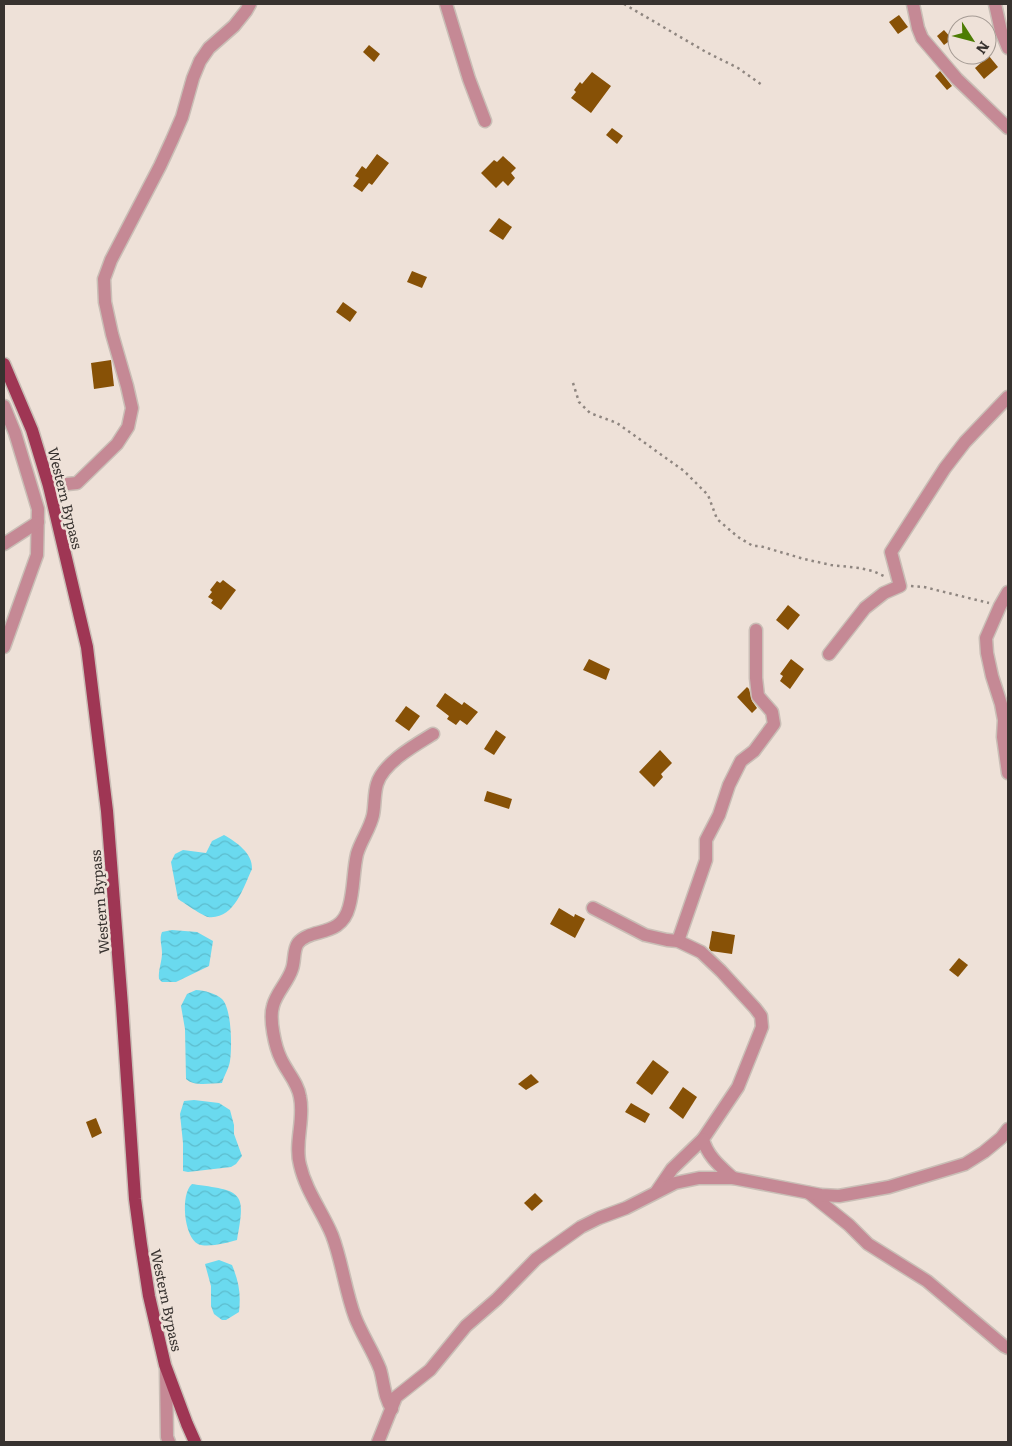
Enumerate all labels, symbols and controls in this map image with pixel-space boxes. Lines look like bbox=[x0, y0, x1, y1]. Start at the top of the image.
north arrow bbox=[947, 15, 997, 65]
text: N bbox=[972, 38, 995, 59]
street label: Western Bypass bbox=[44, 445, 88, 551]
street label: Western Bypass bbox=[84, 849, 114, 955]
street label: Western Bypass bbox=[146, 1247, 188, 1353]

